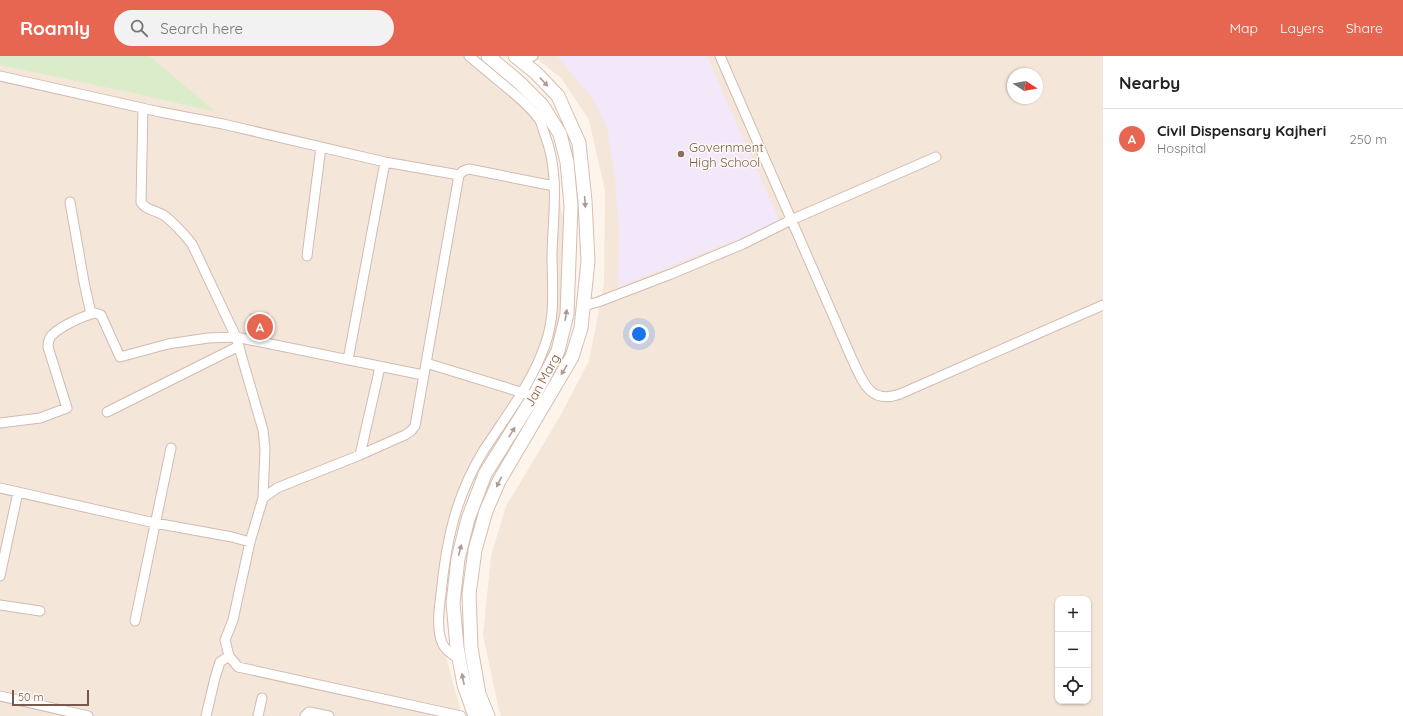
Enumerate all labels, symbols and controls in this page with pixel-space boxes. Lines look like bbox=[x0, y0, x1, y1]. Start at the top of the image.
search box bbox=[114, 10, 394, 46]
text: Roamly bbox=[20, 16, 90, 40]
icon: search bbox=[128, 17, 150, 39]
text: Search here bbox=[160, 19, 243, 38]
text: Map bbox=[1229, 19, 1258, 37]
text: Layers bbox=[1280, 19, 1324, 37]
text: Share bbox=[1346, 19, 1383, 37]
north arrow bbox=[1007, 68, 1043, 104]
text: Nearby bbox=[1119, 72, 1180, 93]
one-way arrow bbox=[540, 77, 549, 87]
text: Civil Dispensary Kajheri bbox=[1157, 121, 1326, 140]
text: A bbox=[1128, 131, 1136, 147]
text: 250 m bbox=[1350, 131, 1387, 147]
place label: Government High School bbox=[689, 139, 764, 170]
text: Hospital bbox=[1157, 140, 1206, 156]
marker: Government High School bbox=[676, 149, 686, 159]
one-way arrow bbox=[582, 196, 589, 208]
one-way arrow bbox=[563, 309, 569, 322]
pin: A bbox=[247, 312, 273, 342]
your location bbox=[629, 324, 649, 344]
street label: Jan Marg bbox=[521, 351, 563, 409]
one-way arrow bbox=[561, 364, 568, 376]
one-way arrow bbox=[508, 426, 515, 438]
one-way arrow bbox=[496, 476, 502, 488]
one-way arrow bbox=[457, 544, 463, 556]
map controls bbox=[1055, 596, 1091, 704]
button: + bbox=[1055, 596, 1091, 632]
button: − bbox=[1055, 632, 1091, 668]
button: locate bbox=[1055, 668, 1091, 704]
one-way arrow bbox=[460, 673, 466, 685]
scale bar bbox=[12, 688, 89, 707]
text: 50 m bbox=[18, 690, 44, 704]

